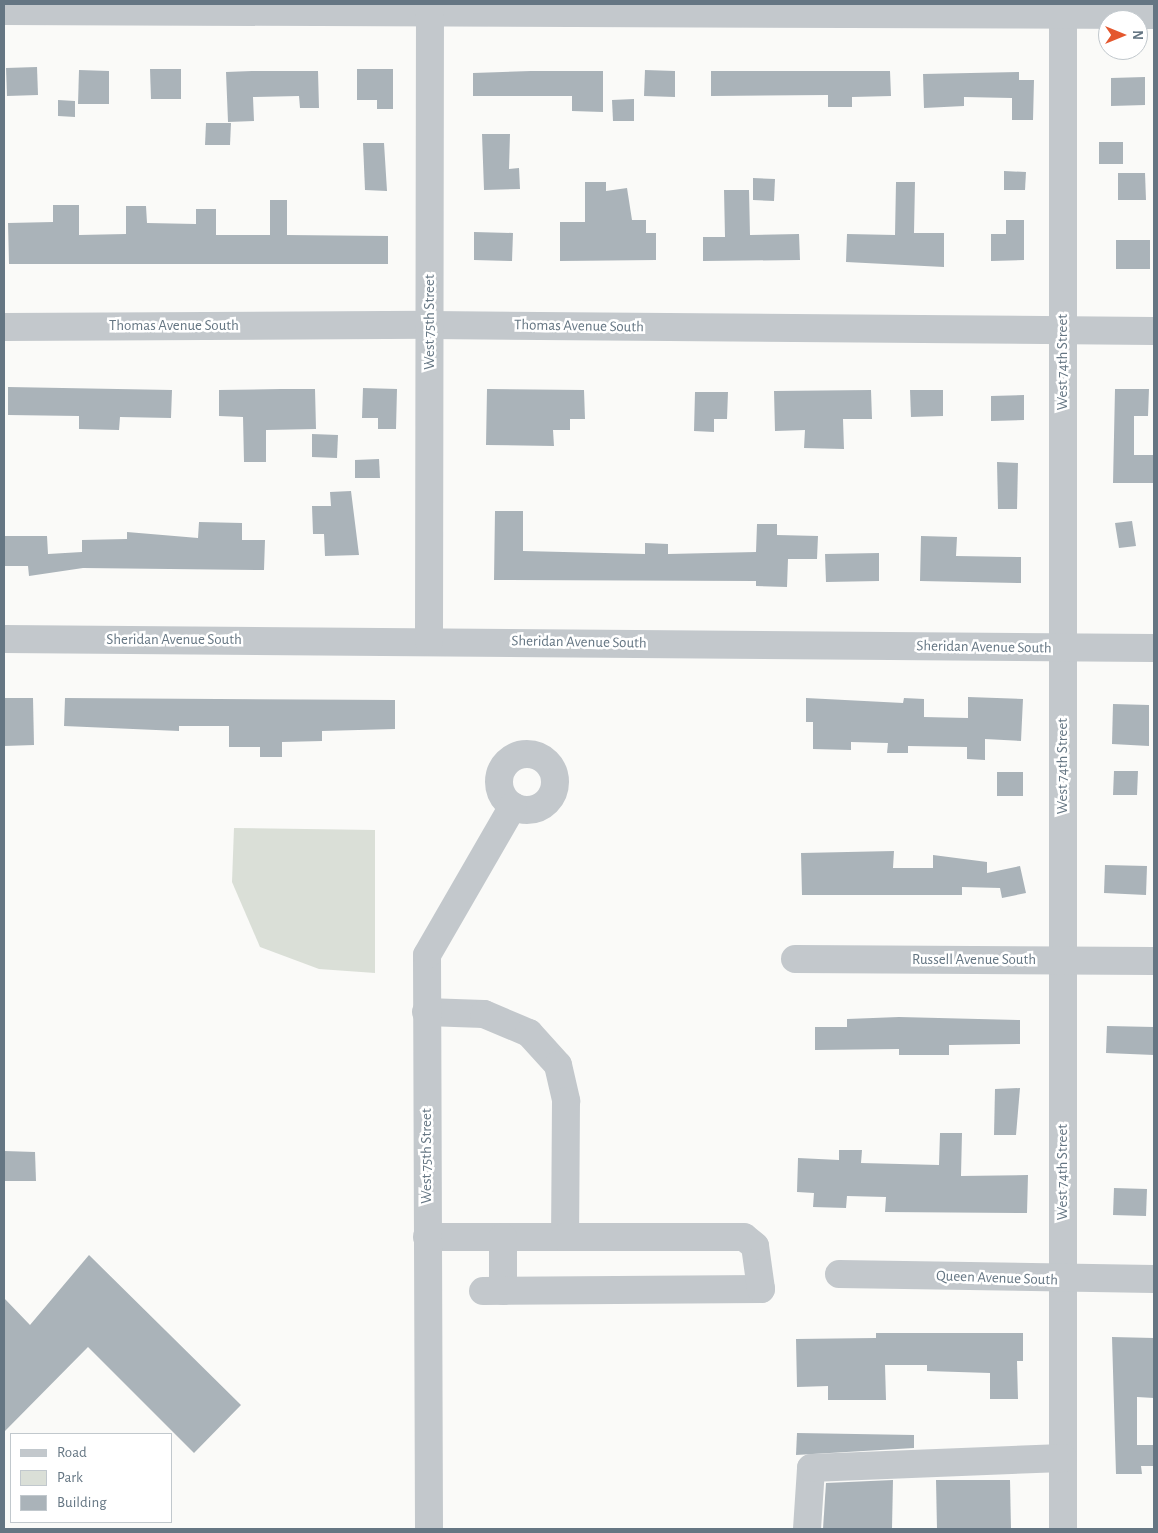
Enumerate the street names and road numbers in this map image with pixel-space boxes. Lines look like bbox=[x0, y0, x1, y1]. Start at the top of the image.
street label: West 75th Street bbox=[421, 274, 439, 370]
street label: West 74th Street bbox=[1054, 314, 1072, 410]
street label: Thomas Avenue South bbox=[514, 316, 644, 336]
street label: Thomas Avenue South bbox=[109, 317, 239, 335]
street label: Sheridan Avenue South bbox=[106, 631, 242, 649]
street label: Sheridan Avenue South bbox=[511, 632, 647, 652]
street label: Sheridan Avenue South bbox=[916, 637, 1052, 657]
street label: West 74th Street bbox=[1054, 718, 1072, 814]
street label: Russell Avenue South bbox=[912, 951, 1036, 969]
street label: West 75th Street bbox=[418, 1108, 436, 1204]
street label: West 74th Street bbox=[1054, 1124, 1072, 1220]
street label: Queen Avenue South bbox=[936, 1267, 1058, 1289]

